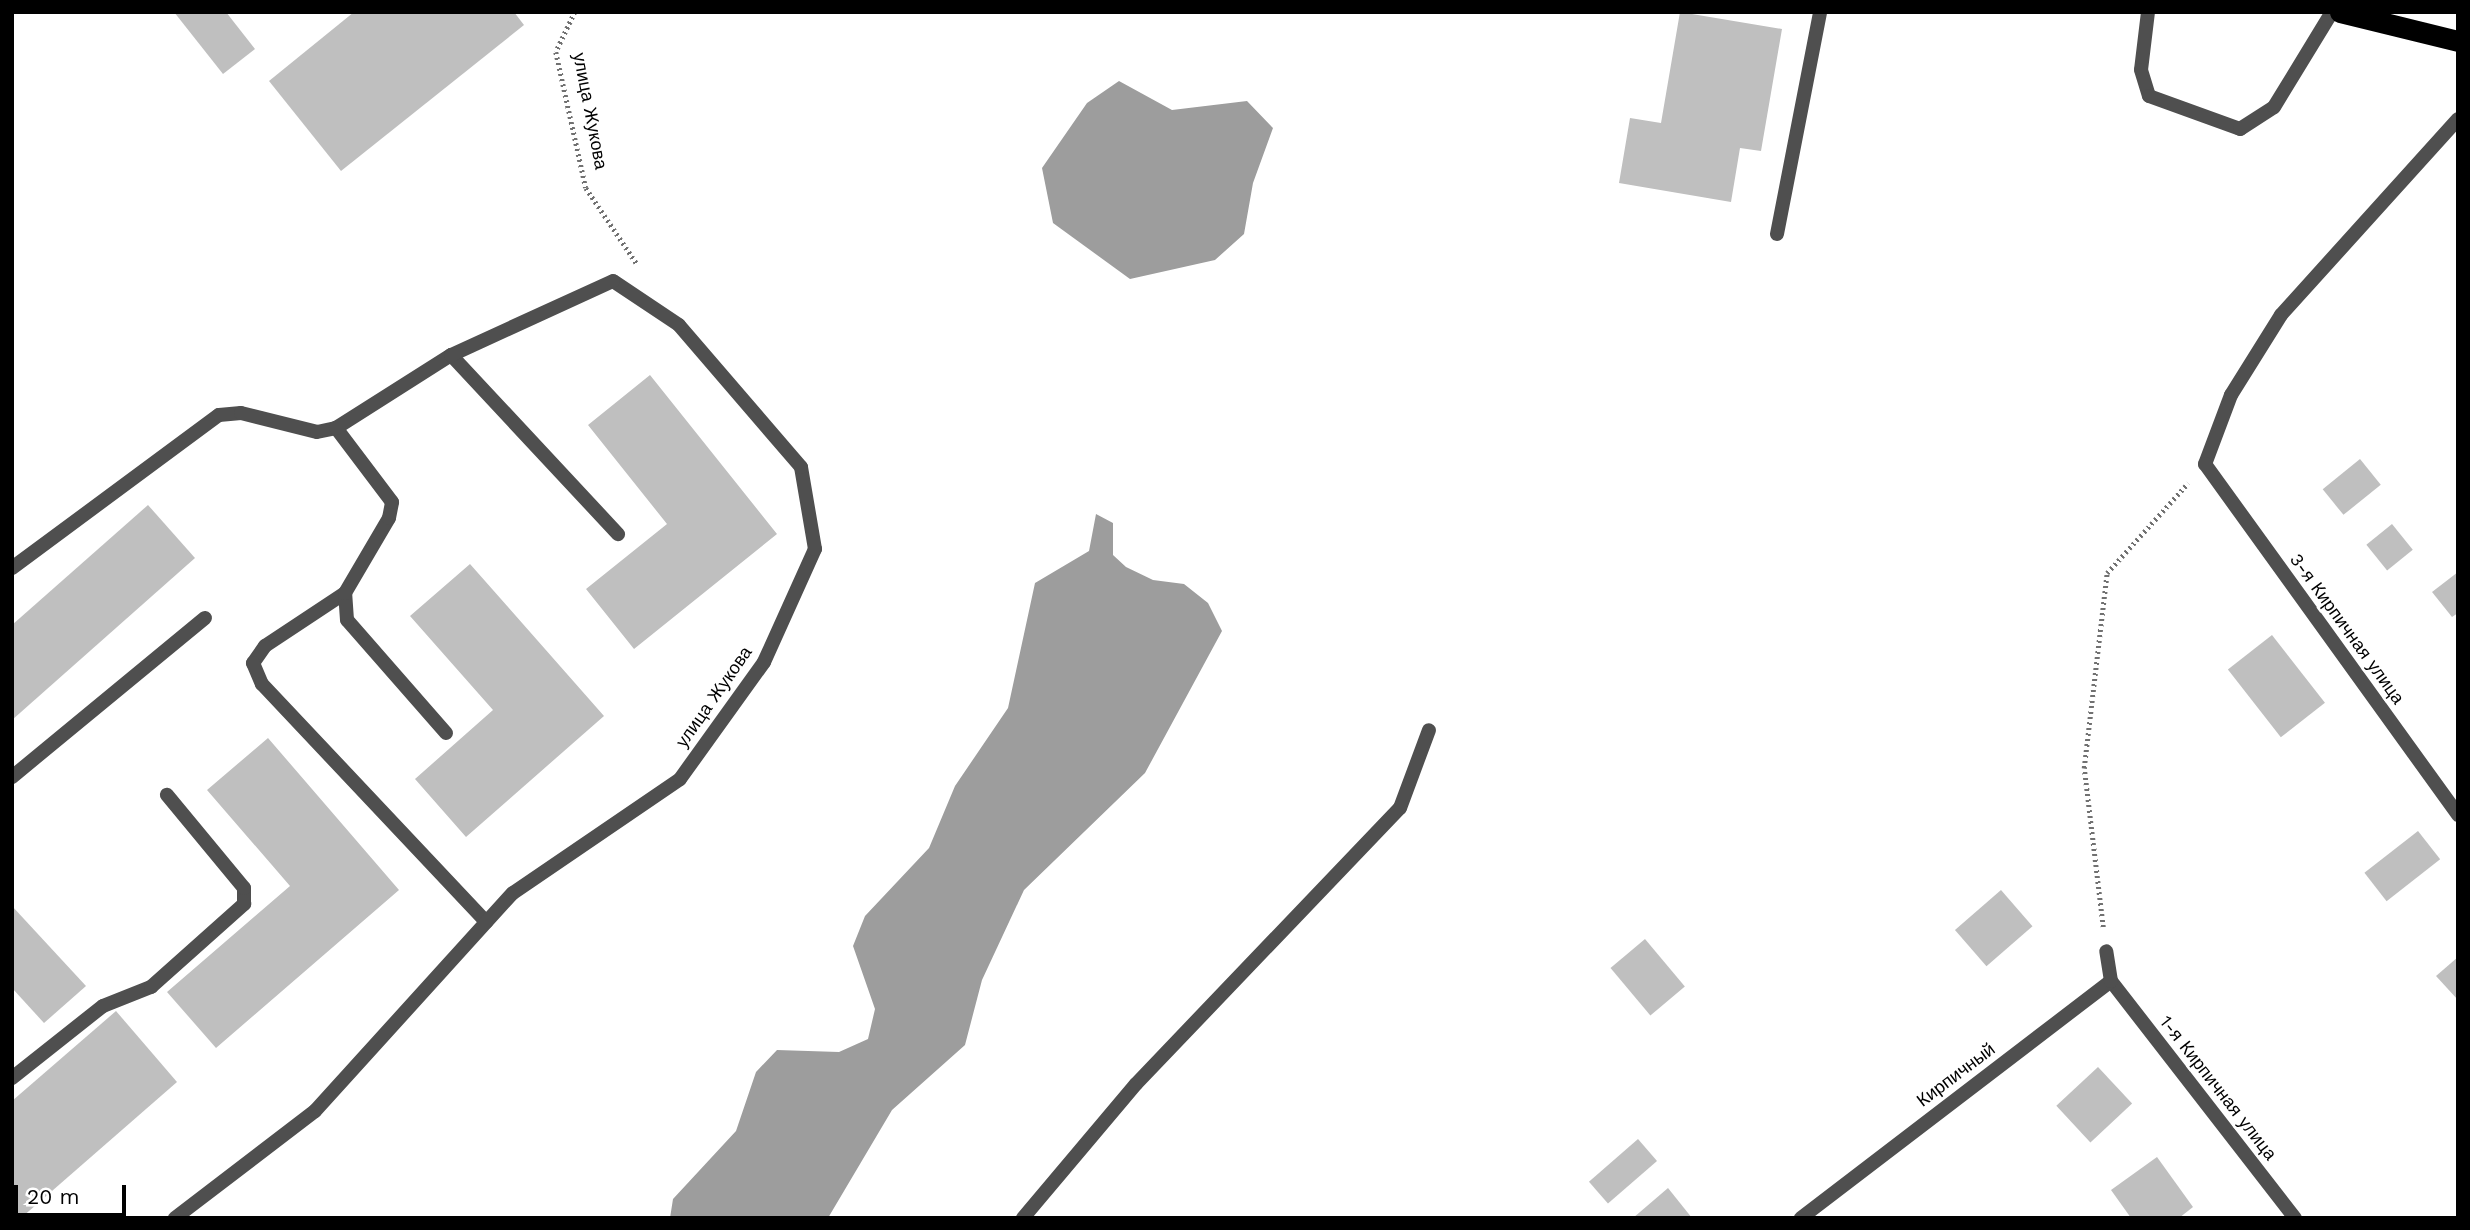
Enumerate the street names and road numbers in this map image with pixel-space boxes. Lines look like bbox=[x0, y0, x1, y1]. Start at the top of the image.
street label: улица Жукова bbox=[568, 51, 612, 171]
street label: 3-я Кирпичная улица bbox=[2285, 550, 2409, 708]
street label: улица Жукова bbox=[671, 642, 757, 752]
street label: 1-я Кирпичная улица bbox=[2155, 1012, 2281, 1164]
street label: Кирпичный bbox=[1912, 1038, 2000, 1112]

